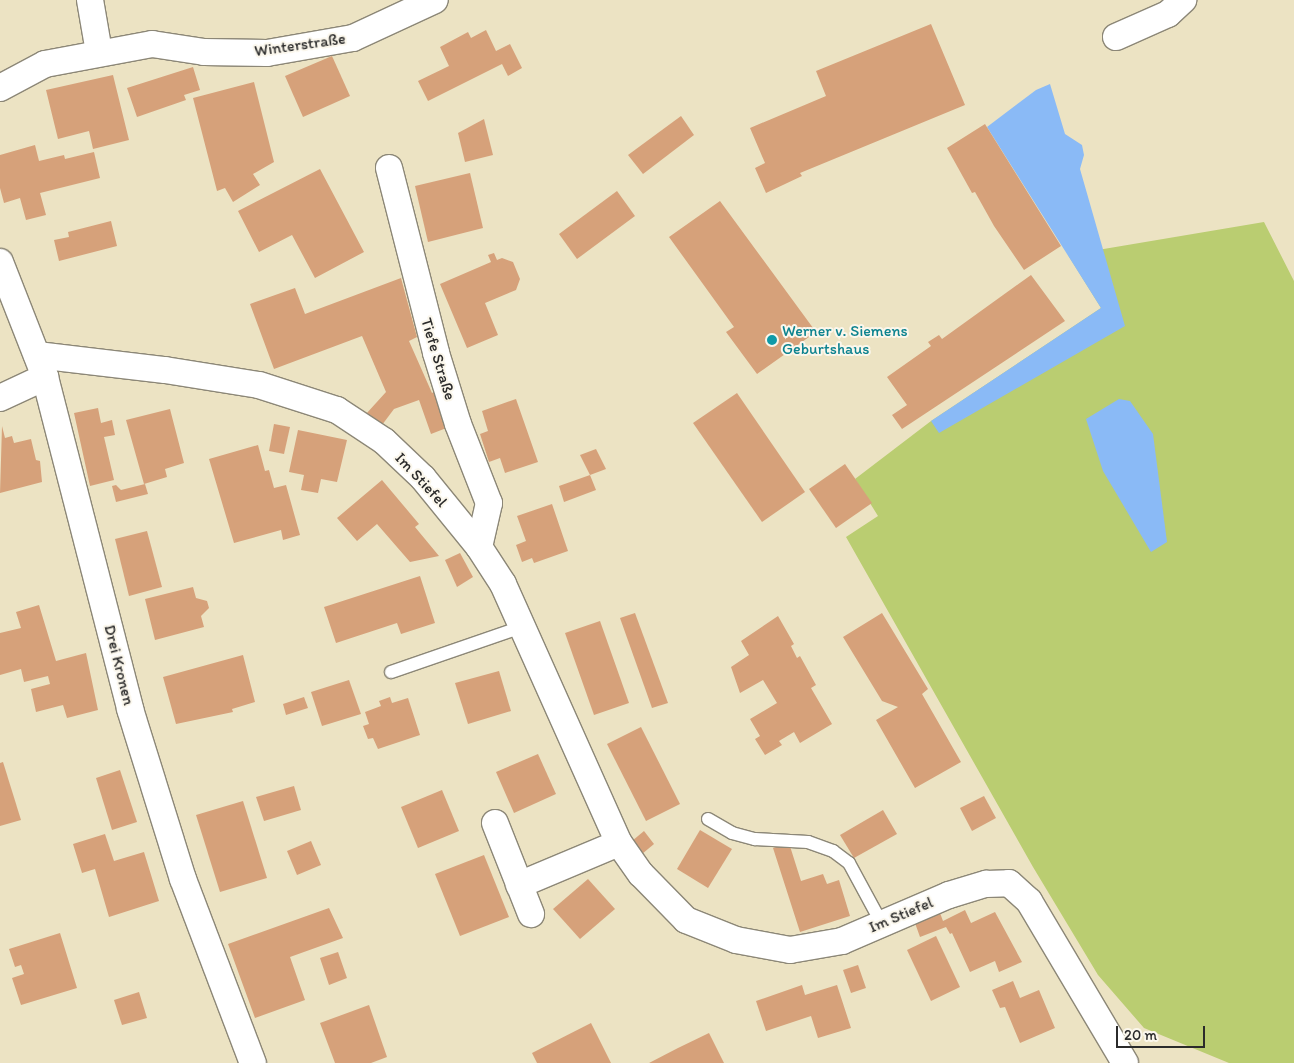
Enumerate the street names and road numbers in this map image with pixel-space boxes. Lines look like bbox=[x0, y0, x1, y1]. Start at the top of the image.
street label: Winterstraße bbox=[253, 29, 347, 61]
street label: Tiefe Straße bbox=[416, 316, 460, 402]
street label: Im Stiefel bbox=[391, 449, 451, 511]
street label: Drei Kronen bbox=[100, 623, 138, 707]
street label: Im Stiefel bbox=[866, 893, 936, 937]

